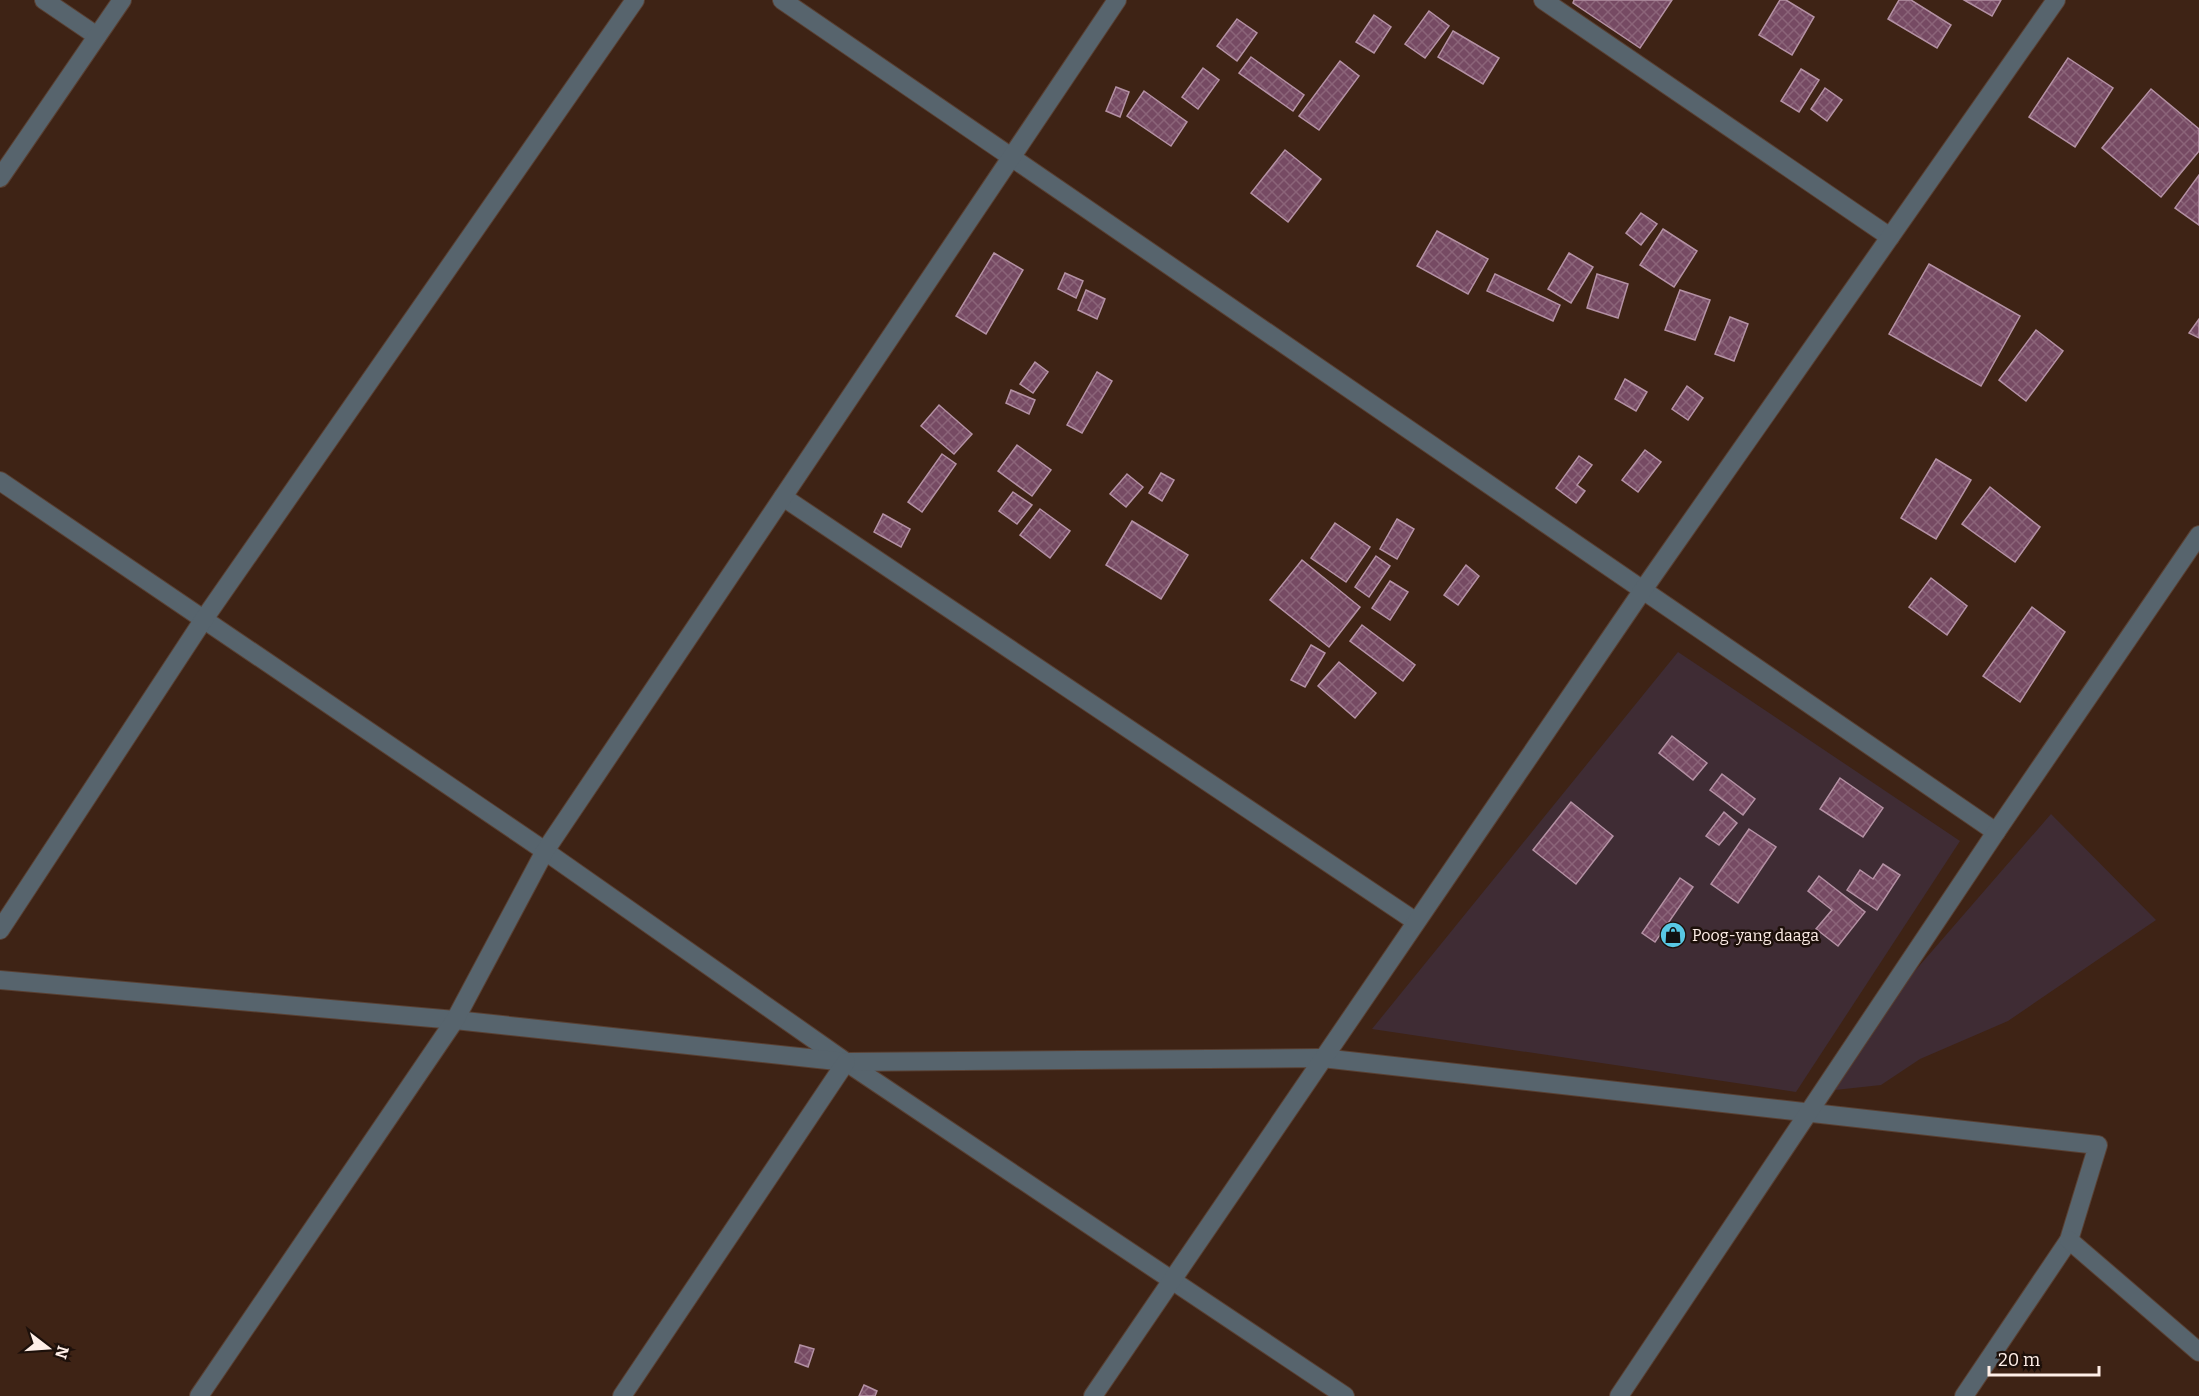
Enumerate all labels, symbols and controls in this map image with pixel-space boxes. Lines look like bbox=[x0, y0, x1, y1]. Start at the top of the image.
shop icon: Poog-yang daaga bbox=[1658, 920, 1688, 950]
place label: Poog-yang daaga bbox=[1692, 926, 1819, 945]
north arrow bbox=[18, 1318, 78, 1378]
scale bar bbox=[1989, 1339, 2098, 1377]
text: N bbox=[51, 1344, 73, 1361]
text: 20 m bbox=[1998, 1349, 2040, 1371]

